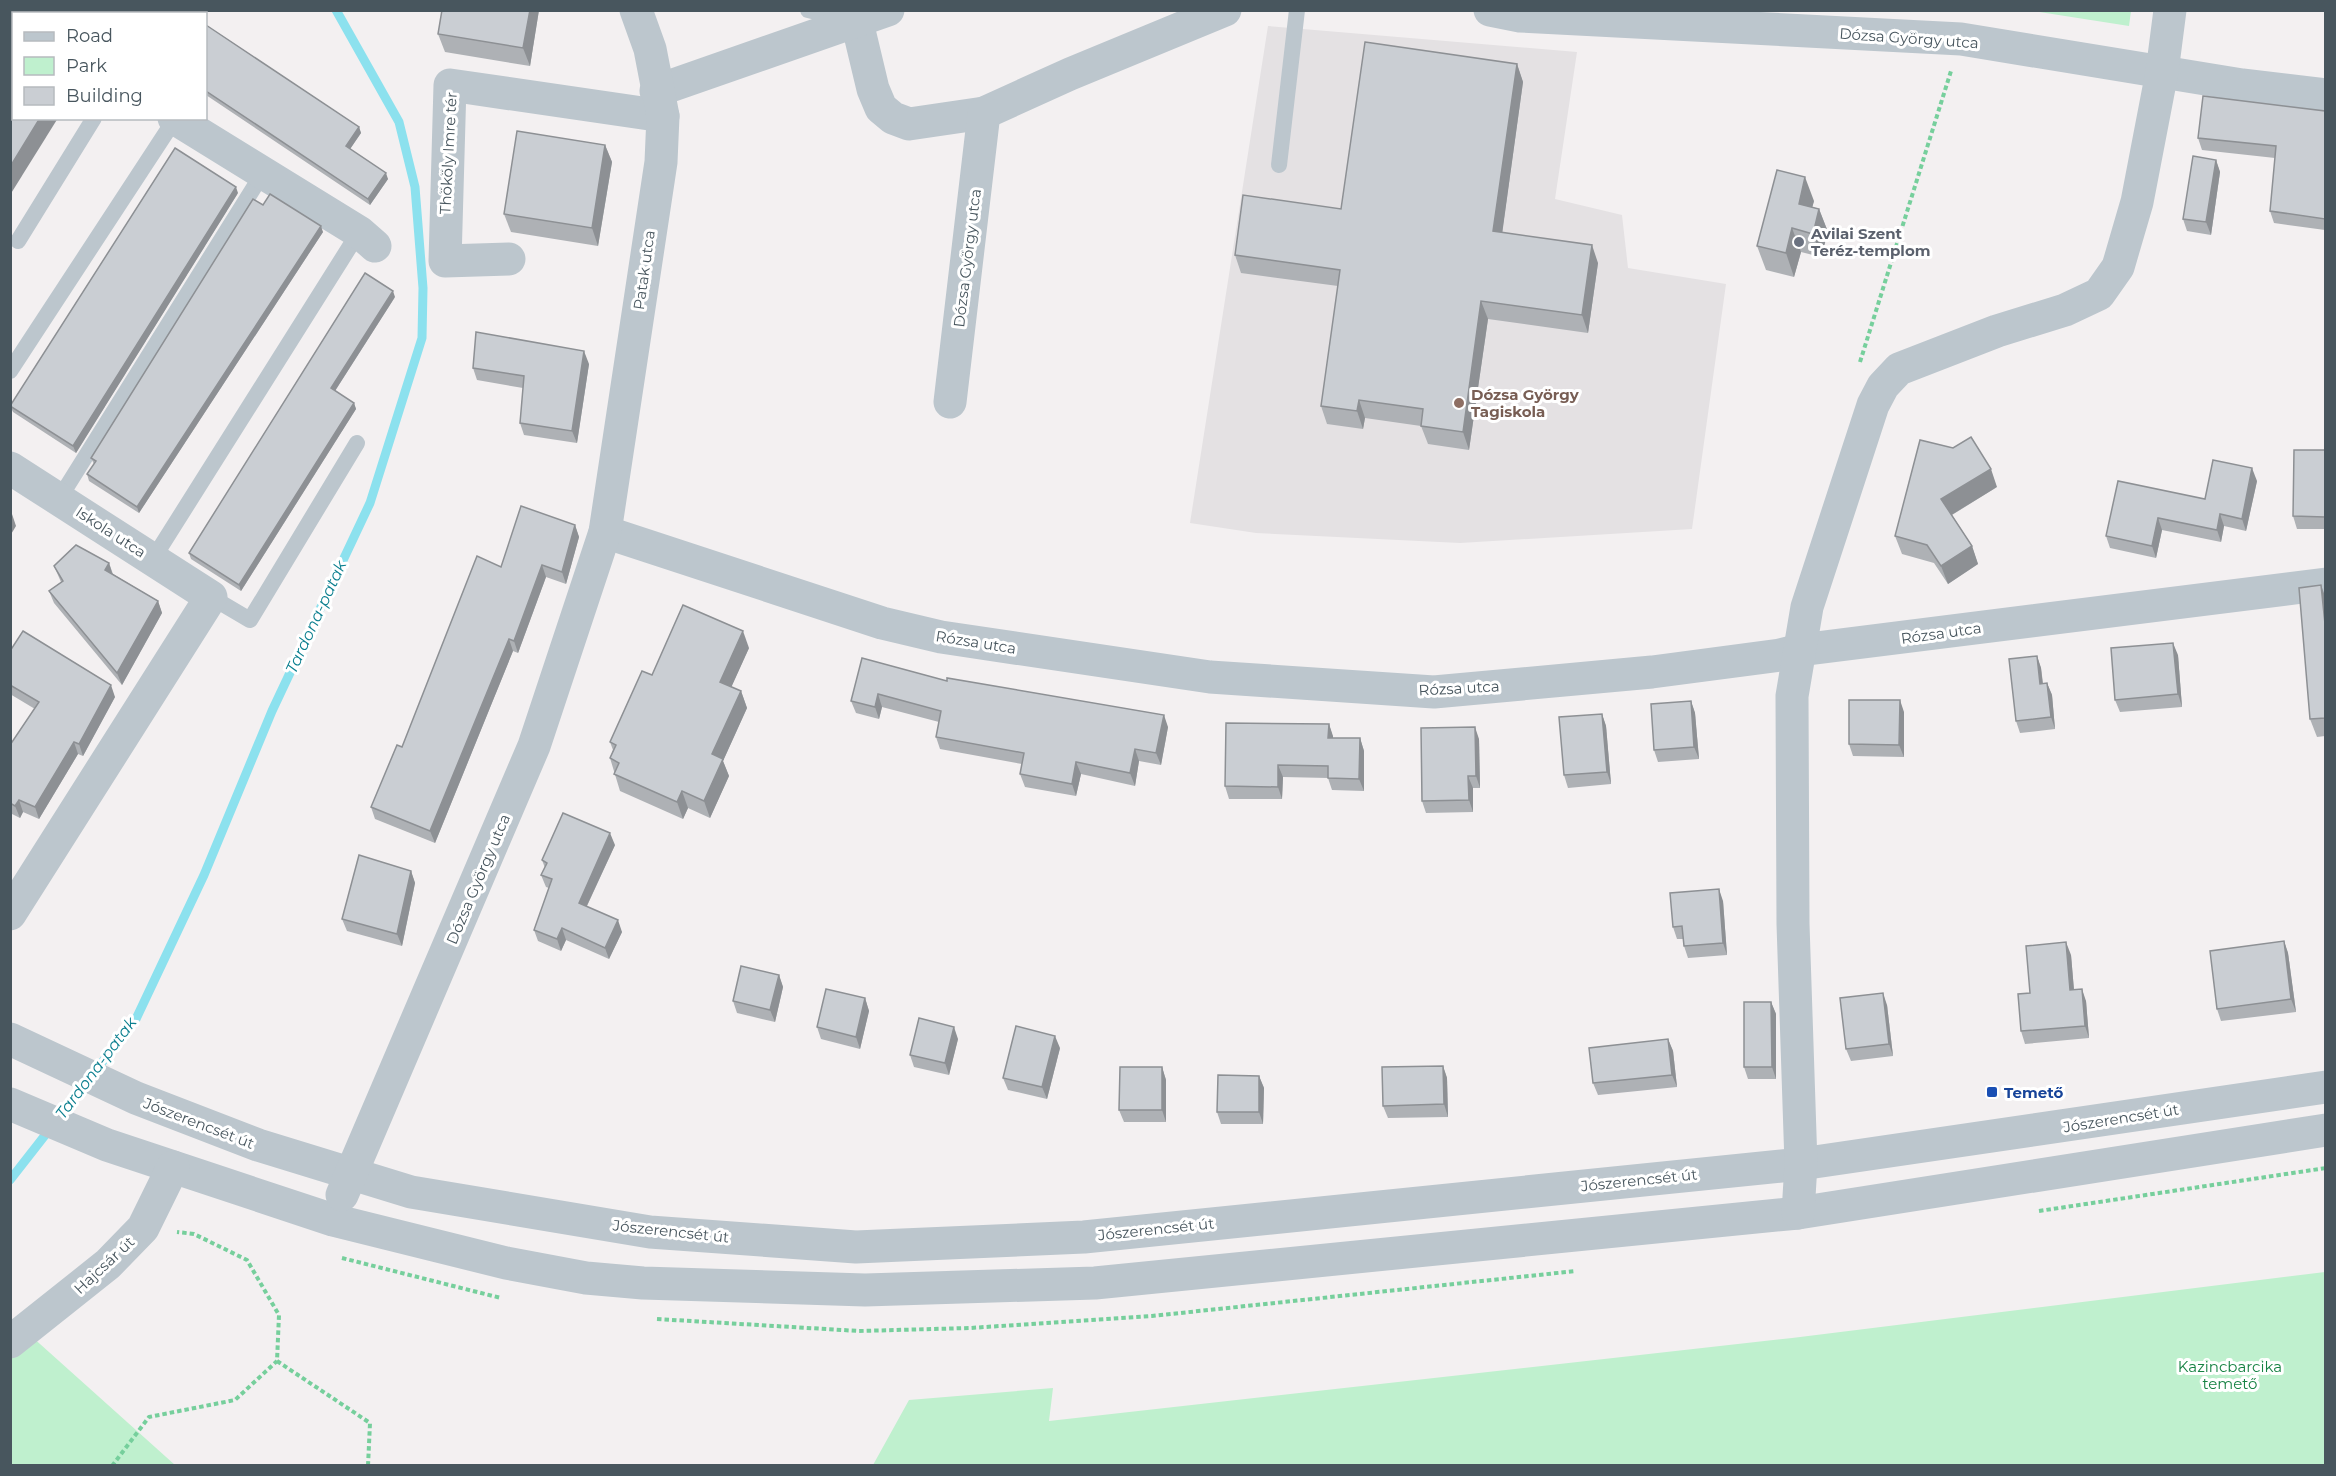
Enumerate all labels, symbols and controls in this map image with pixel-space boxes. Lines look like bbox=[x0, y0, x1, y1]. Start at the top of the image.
legend bbox=[12, 12, 207, 120]
street label: Dózsa György utca bbox=[1839, 24, 1979, 52]
text: Road bbox=[66, 25, 113, 47]
text: Park bbox=[66, 55, 107, 77]
text: Building bbox=[66, 85, 143, 107]
street label: Thököly Imre tér bbox=[435, 91, 461, 215]
street label: Dózsa György utca bbox=[949, 188, 985, 328]
place label: Avilai Szent Teréz-templom bbox=[1810, 224, 1930, 260]
street label: Patak utca bbox=[629, 229, 659, 311]
marker: Avilai Szent Teréz-templom bbox=[1792, 235, 1806, 249]
place label: Dózsa György Tagiskola bbox=[1471, 385, 1580, 421]
marker: Dózsa György Tagiskola bbox=[1452, 396, 1466, 410]
street label: Iskola utca bbox=[72, 502, 150, 562]
water label: Tardona-patak bbox=[282, 556, 351, 676]
street label: Rózsa utca bbox=[1900, 618, 1982, 648]
street label: Rózsa utca bbox=[934, 626, 1018, 658]
street label: Rózsa utca bbox=[1418, 676, 1500, 700]
street label: Dózsa György utca bbox=[442, 811, 514, 947]
water label: Tardona-patak bbox=[52, 1012, 141, 1123]
place label: Temető bbox=[2004, 1083, 2063, 1102]
marker: Temető bbox=[1985, 1085, 1999, 1099]
street label: Jószerencsét út bbox=[140, 1093, 257, 1153]
street label: Jószerencsét út bbox=[2061, 1099, 2180, 1137]
street label: Jószerencsét út bbox=[1579, 1164, 1698, 1196]
street label: Jószerencsét út bbox=[1096, 1213, 1215, 1245]
street label: Jószerencsét út bbox=[611, 1215, 730, 1247]
street label: Hajcsár út bbox=[70, 1232, 138, 1298]
park label: Kazincbarcika temető bbox=[2178, 1357, 2282, 1393]

